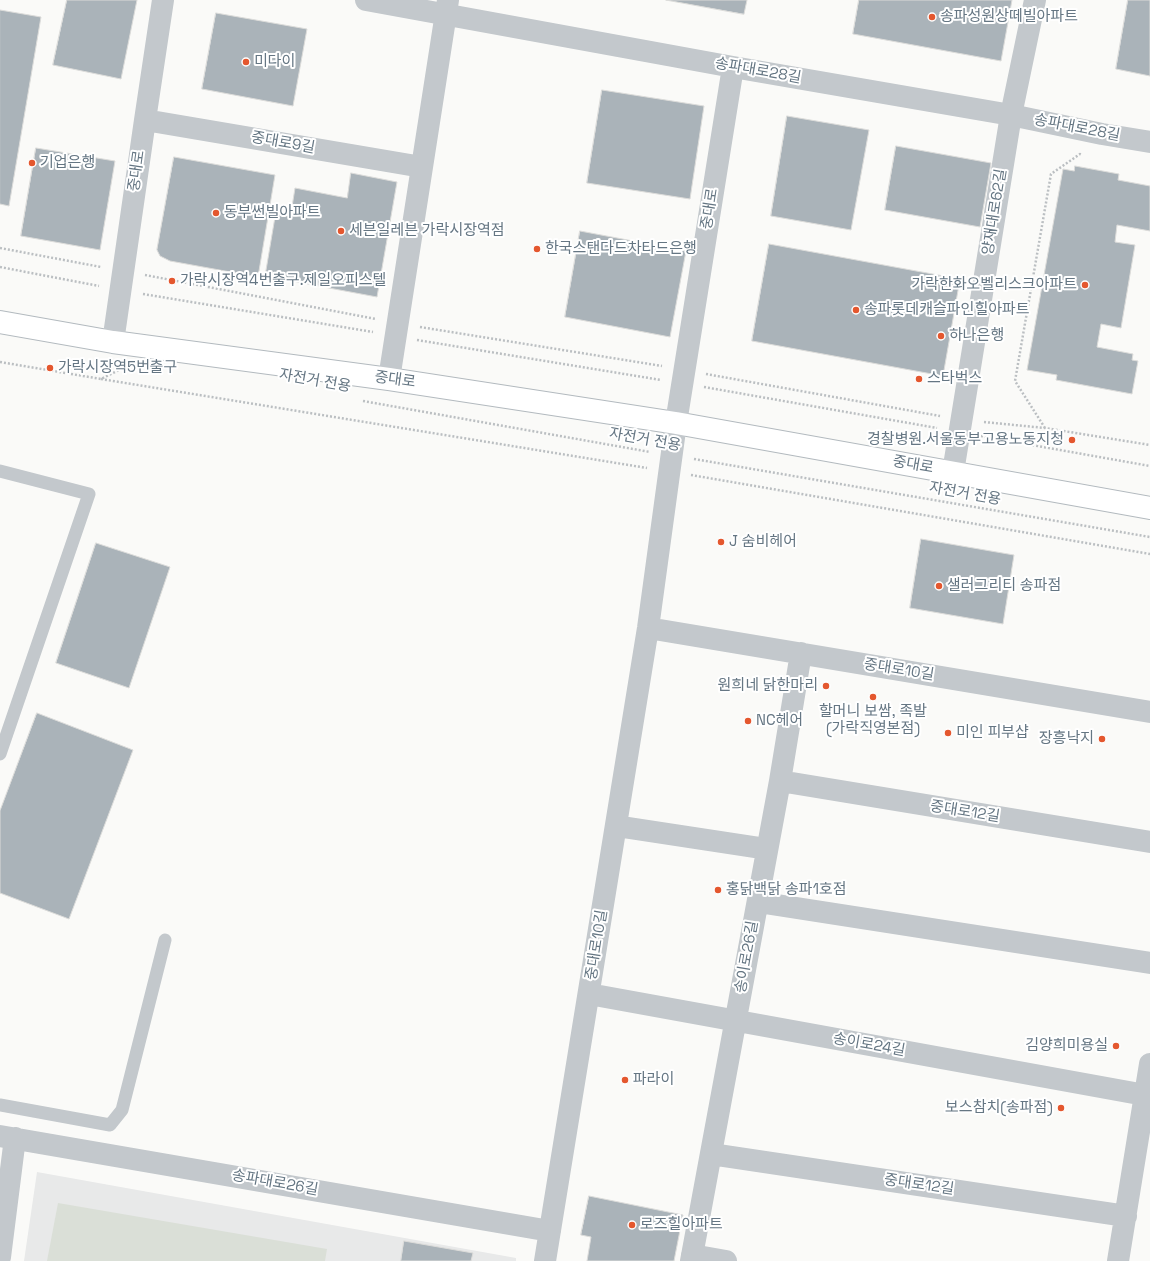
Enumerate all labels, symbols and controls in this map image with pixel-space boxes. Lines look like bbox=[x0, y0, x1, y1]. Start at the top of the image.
place label: 송파성원상떼빌아파트 bbox=[940, 8, 1078, 26]
marker: 송파성원상떼빌아파트 bbox=[927, 12, 937, 22]
place label: 미다이 bbox=[254, 53, 295, 71]
street label: 송파대로28길 bbox=[713, 55, 803, 87]
marker: 미다이 bbox=[241, 57, 251, 67]
street label: 송파대로28길 bbox=[1032, 111, 1122, 145]
street label: 중대로9길 bbox=[250, 129, 316, 157]
street label: 중대로 bbox=[125, 149, 149, 193]
place label: 기업은행 bbox=[40, 154, 95, 172]
marker: 기업은행 bbox=[27, 158, 37, 168]
street label: 양재대로62길 bbox=[979, 168, 1011, 256]
street label: 중대로 bbox=[698, 187, 722, 231]
place label: 동부썬빌아파트 bbox=[224, 204, 321, 222]
marker: 동부썬빌아파트 bbox=[211, 208, 221, 218]
place label: 세븐일레븐 가락시장역점 bbox=[349, 222, 505, 240]
marker: 세븐일레븐 가락시장역점 bbox=[336, 226, 346, 236]
place label: 한국스탠다드차타드은행 bbox=[545, 240, 697, 258]
marker: 한국스탠다드차타드은행 bbox=[532, 244, 542, 254]
place label: 가락시장역4번출구.제일오피스텔 bbox=[180, 272, 386, 290]
marker: 가락시장역4번출구.제일오피스텔 bbox=[167, 276, 177, 286]
place label: 가락한화오벨리스크아파트 bbox=[911, 276, 1077, 294]
marker: 가락한화오벨리스크아파트 bbox=[1080, 280, 1090, 290]
place label: 송파롯데캐슬파인힐아파트 bbox=[864, 301, 1030, 319]
marker: 송파롯데캐슬파인힐아파트 bbox=[851, 305, 861, 315]
place label: 하나은행 bbox=[949, 327, 1004, 345]
marker: 하나은행 bbox=[936, 331, 946, 341]
place label: 가락시장역5번출구 bbox=[58, 359, 177, 377]
marker: 가락시장역5번출구 bbox=[45, 363, 55, 373]
street label: 자전거 전용 bbox=[278, 366, 352, 396]
street label: 중대로 bbox=[373, 368, 417, 392]
place label: 스타벅스 bbox=[927, 370, 982, 388]
marker: 스타벅스 bbox=[914, 374, 924, 384]
street label: 자전거 전용 bbox=[608, 425, 682, 455]
place label: 경찰병원.서울동부고용노동지청 bbox=[867, 431, 1064, 449]
marker: 경찰병원.서울동부고용노동지청 bbox=[1067, 435, 1077, 445]
street label: 중대로 bbox=[891, 453, 935, 477]
street label: 자전거 전용 bbox=[928, 479, 1002, 509]
place label: J 숨비헤어 bbox=[729, 533, 797, 551]
marker: J 숨비헤어 bbox=[716, 537, 726, 547]
place label: 샐러그리티 송파점 bbox=[947, 577, 1061, 595]
marker: 샐러그리티 송파점 bbox=[934, 581, 944, 591]
street label: 중대로10길 bbox=[862, 656, 936, 684]
place label: 원희네 닭한마리 bbox=[718, 677, 818, 695]
marker: 원희네 닭한마리 bbox=[821, 681, 831, 691]
marker: 할머니 보쌈, 족발 (가락직영본점) bbox=[868, 692, 878, 702]
place label: 할머니 보쌈, 족발 (가락직영본점) bbox=[819, 703, 927, 738]
place label: NC헤어 bbox=[756, 712, 803, 730]
marker: NC헤어 bbox=[743, 716, 753, 726]
place label: 미인 피부샵 bbox=[956, 724, 1029, 742]
marker: 미인 피부샵 bbox=[943, 728, 953, 738]
place label: 장흥낙지 bbox=[1039, 730, 1094, 748]
marker: 장흥낙지 bbox=[1097, 734, 1107, 744]
street label: 중대로12길 bbox=[929, 798, 1001, 826]
place label: 홍닭백닭 송파1호점 bbox=[726, 881, 847, 899]
marker: 홍닭백닭 송파1호점 bbox=[713, 885, 723, 895]
street label: 중대로10길 bbox=[583, 908, 611, 982]
street label: 송이로26길 bbox=[732, 919, 762, 995]
street label: 송이로24길 bbox=[831, 1030, 907, 1060]
place label: 김양희미용실 bbox=[1025, 1037, 1108, 1055]
marker: 김양희미용실 bbox=[1111, 1041, 1121, 1051]
place label: 파라이 bbox=[633, 1071, 674, 1089]
marker: 파라이 bbox=[620, 1075, 630, 1085]
place label: 보스참치(송파점) bbox=[945, 1099, 1053, 1117]
marker: 보스참치(송파점) bbox=[1056, 1103, 1066, 1113]
street label: 송파대로26길 bbox=[230, 1167, 320, 1199]
street label: 중대로12길 bbox=[883, 1171, 955, 1199]
place label: 로즈힐아파트 bbox=[640, 1216, 723, 1234]
marker: 로즈힐아파트 bbox=[627, 1220, 637, 1230]

